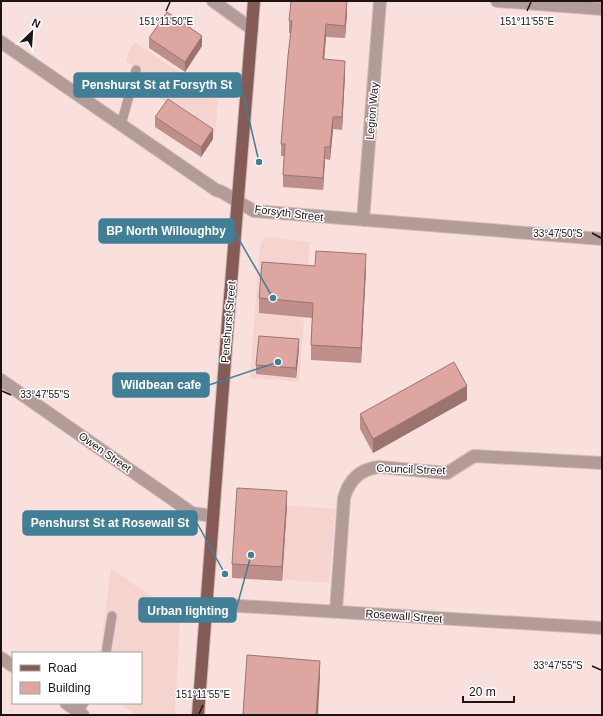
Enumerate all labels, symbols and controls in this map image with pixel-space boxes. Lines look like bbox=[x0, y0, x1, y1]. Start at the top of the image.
north arrow bbox=[12, 12, 52, 52]
text: N bbox=[30, 16, 42, 30]
text: 151°11'50"E bbox=[139, 16, 193, 27]
text: 151°11'55"E bbox=[500, 16, 554, 27]
callout: Penshurst St at Forsyth St bbox=[74, 73, 241, 97]
text: Penshurst St at Forsyth St bbox=[82, 78, 232, 92]
street label: Legion Way bbox=[364, 81, 381, 140]
street label: Forsyth Street bbox=[254, 203, 324, 223]
callout: BP North Willoughby bbox=[99, 219, 234, 243]
text: BP North Willoughby bbox=[106, 224, 226, 238]
text: 33°47'50"S bbox=[533, 228, 583, 239]
street label: Penshurst Street bbox=[218, 281, 238, 363]
callout: Wildbean cafe bbox=[113, 373, 209, 397]
text: Wildbean cafe bbox=[121, 378, 202, 392]
text: 33°47'55"S bbox=[20, 389, 70, 400]
street label: Owen Street bbox=[77, 430, 133, 474]
street label: Council Street bbox=[376, 462, 446, 476]
callout: Penshurst St at Rosewall St bbox=[23, 511, 197, 535]
text: Penshurst St at Rosewall St bbox=[31, 516, 189, 530]
callout: Urban lighting bbox=[139, 598, 236, 622]
text: Urban lighting bbox=[147, 604, 229, 618]
street label: Rosewall Street bbox=[365, 607, 443, 625]
legend bbox=[12, 652, 142, 704]
text: 33°47'55"S bbox=[533, 660, 583, 671]
text: Road bbox=[48, 661, 77, 675]
scale bar bbox=[463, 678, 514, 704]
text: Building bbox=[48, 681, 91, 695]
text: 20 m bbox=[469, 685, 496, 699]
text: 151°11'55"E bbox=[176, 689, 230, 700]

